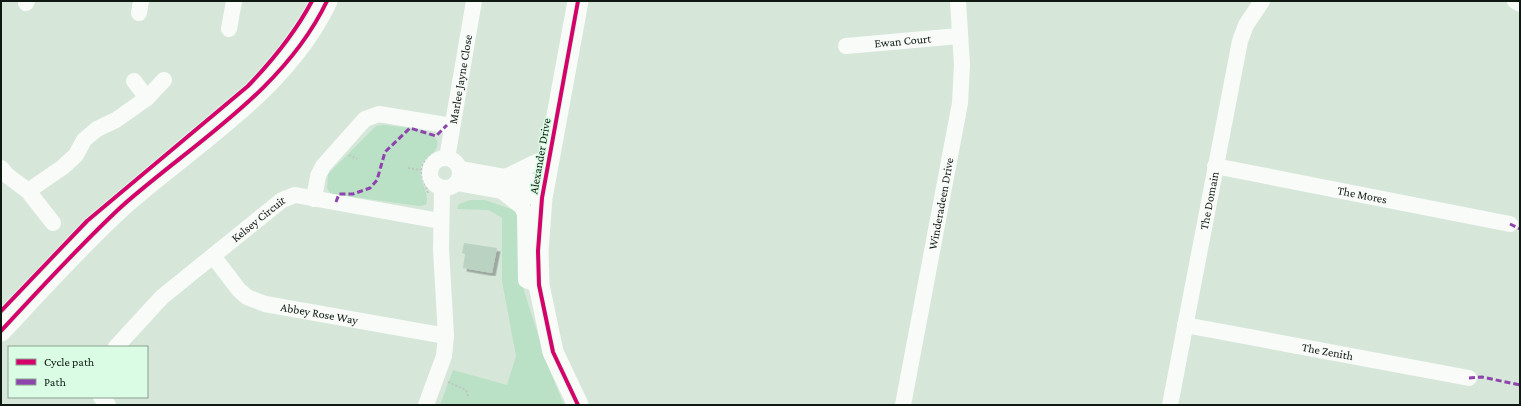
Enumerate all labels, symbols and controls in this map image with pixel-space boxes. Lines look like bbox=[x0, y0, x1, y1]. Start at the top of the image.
street label: Ewan Court bbox=[874, 31, 933, 50]
street label: Marlee Jayne Close bbox=[446, 33, 475, 125]
street label: Alexander Drive bbox=[526, 117, 554, 195]
street label: Winderadeen Drive bbox=[925, 156, 957, 251]
street label: The Domain bbox=[1197, 170, 1222, 231]
street label: The Mores bbox=[1336, 183, 1389, 207]
street label: Kelsey Circuit bbox=[229, 192, 288, 245]
street label: Abbey Rose Way bbox=[280, 300, 360, 327]
street label: The Zenith bbox=[1301, 340, 1355, 363]
legend bbox=[8, 346, 148, 398]
text: Cycle path bbox=[44, 355, 95, 369]
text: Path bbox=[44, 375, 66, 389]

